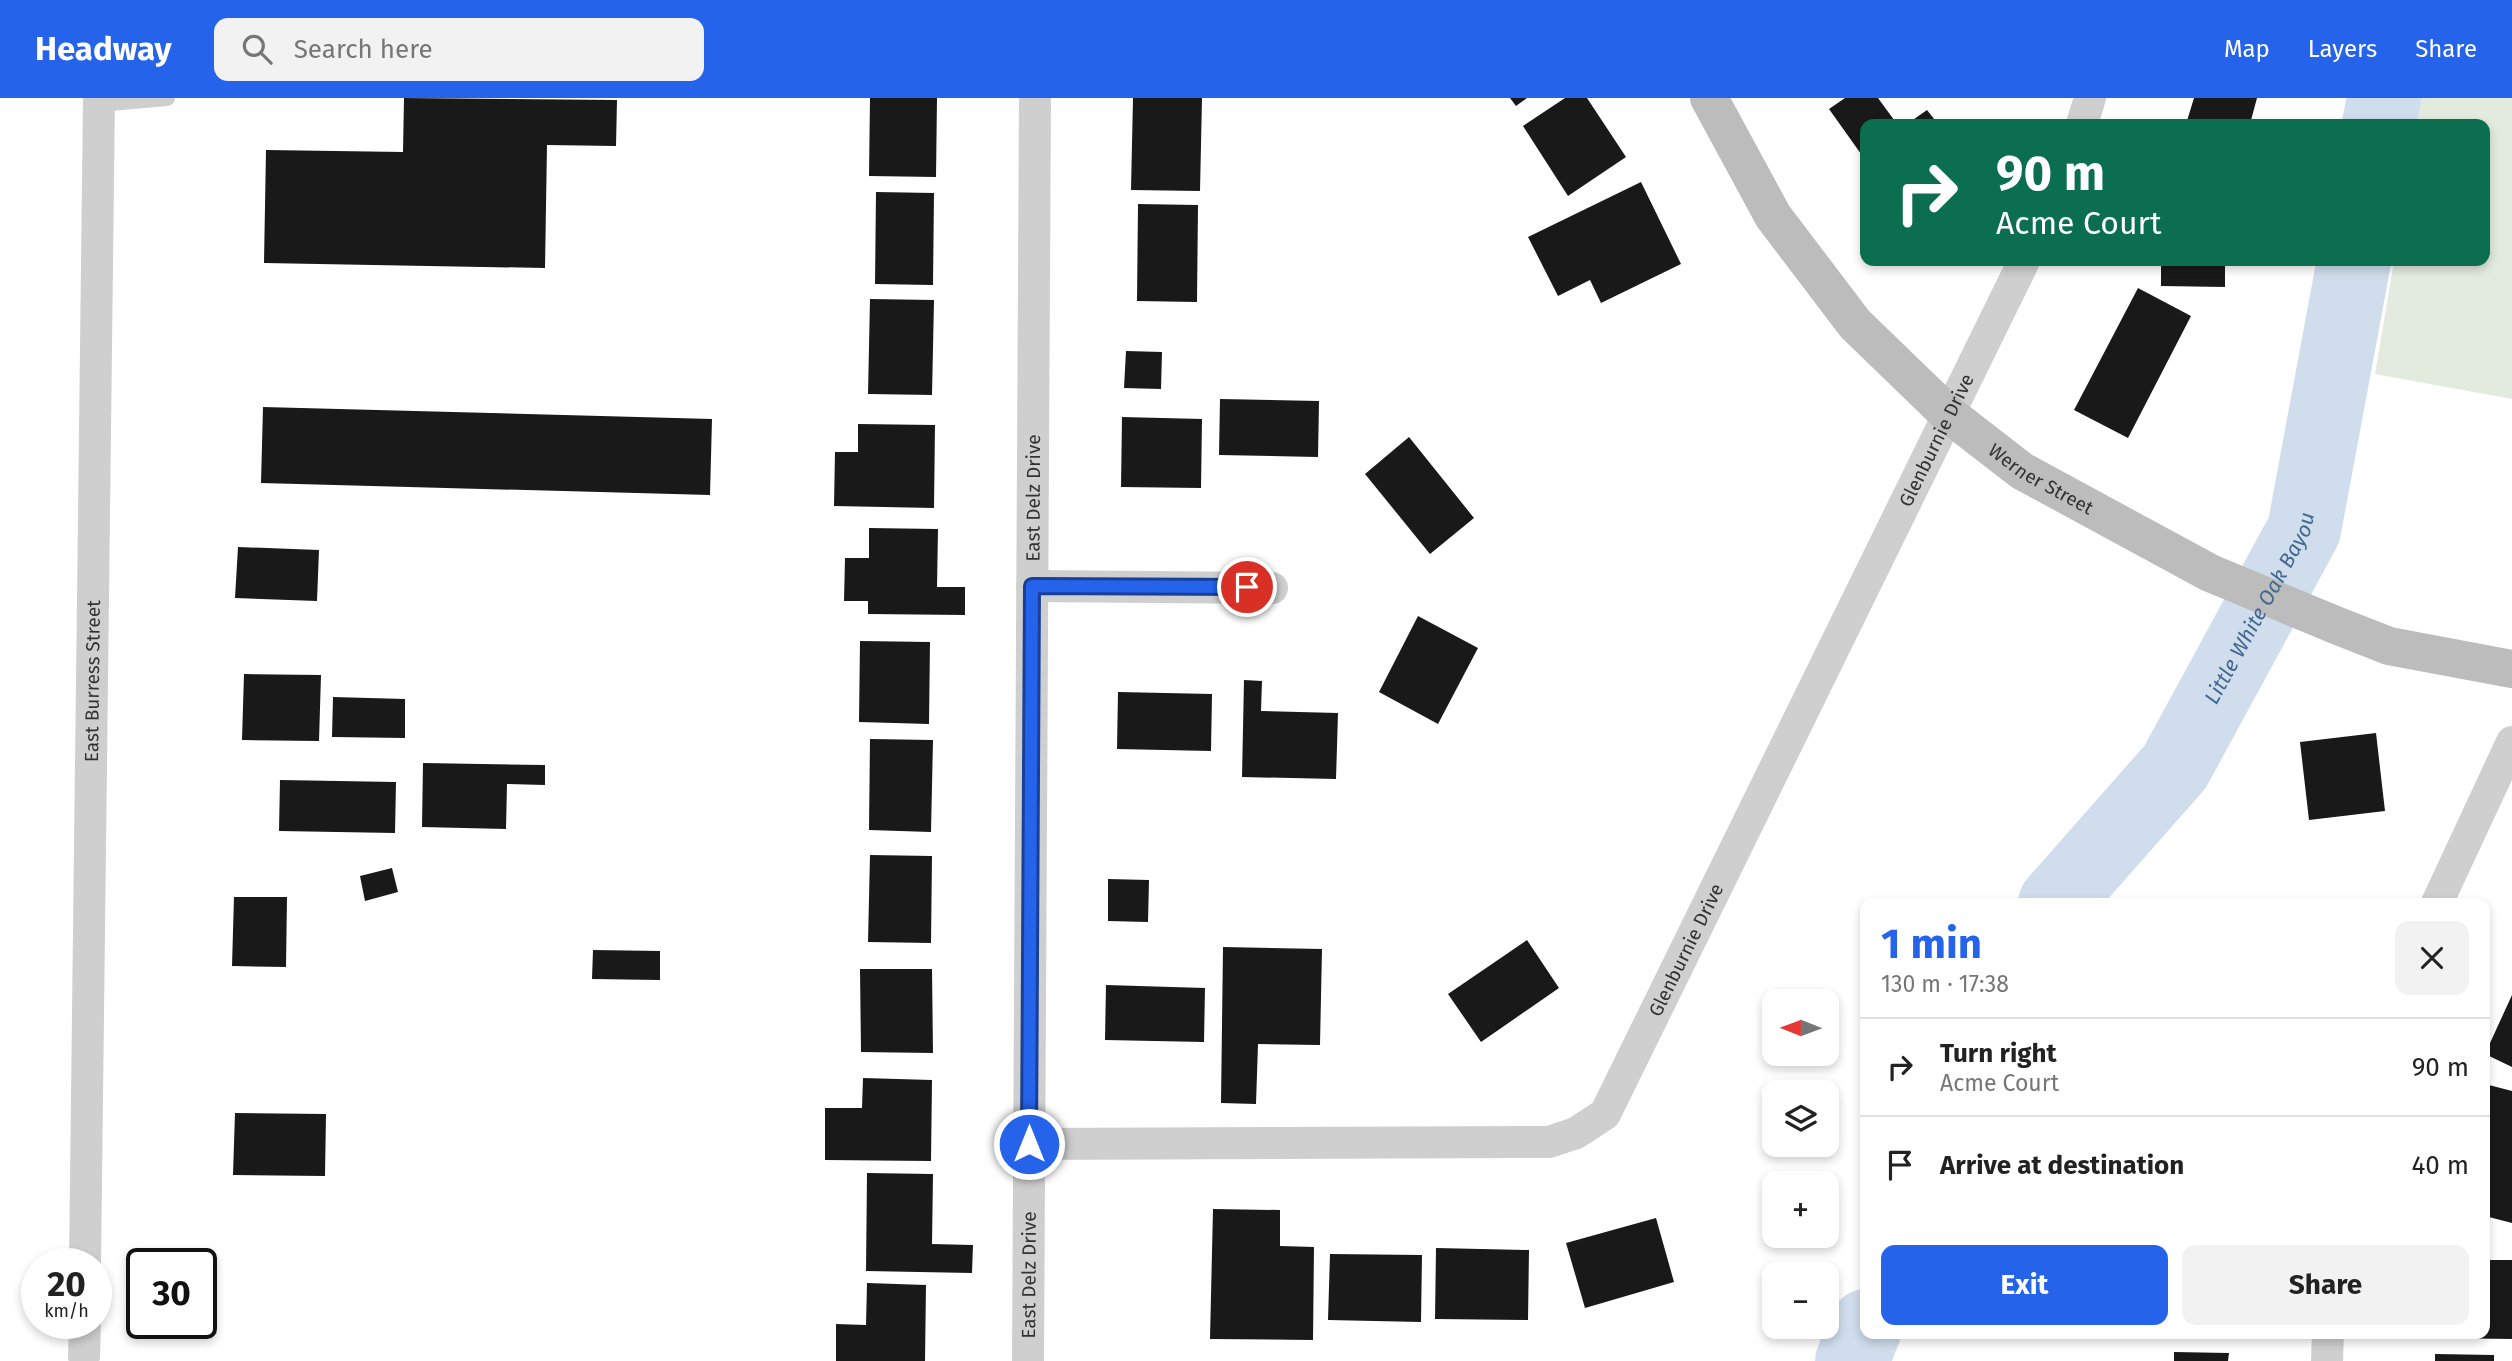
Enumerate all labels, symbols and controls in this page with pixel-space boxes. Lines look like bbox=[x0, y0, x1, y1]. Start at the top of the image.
search box bbox=[214, 18, 704, 81]
text: Headway bbox=[35, 29, 172, 69]
icon: search bbox=[238, 30, 276, 68]
text: Search here bbox=[294, 34, 433, 65]
text: Map bbox=[2224, 35, 2270, 63]
text: Layers bbox=[2308, 35, 2377, 63]
text: Share bbox=[2415, 35, 2477, 63]
text: 90 m bbox=[1996, 144, 2105, 203]
icon: right bbox=[1881, 147, 1972, 238]
text: Acme Court bbox=[1996, 204, 2161, 242]
street label: Glenburnie Drive bbox=[1894, 370, 1979, 510]
street label: East Delz Drive bbox=[1021, 434, 1045, 562]
street label: Werner Street bbox=[1984, 438, 2097, 520]
water label: Little White Oak Bayou bbox=[2199, 510, 2320, 709]
pin bbox=[1217, 557, 1277, 617]
icon: arrive bbox=[1228, 568, 1266, 606]
street label: East Burress Street bbox=[80, 600, 105, 762]
street label: Glenburnie Drive bbox=[1644, 880, 1728, 1020]
text: 1 min bbox=[1881, 919, 1982, 969]
button: close bbox=[2395, 921, 2469, 995]
text: 130 m · 17:38 bbox=[1881, 970, 2009, 998]
north arrow bbox=[1762, 989, 1839, 1066]
map controls bbox=[1762, 989, 1839, 1339]
text: Turn right bbox=[1940, 1038, 2057, 1069]
icon: right bbox=[1881, 1048, 1919, 1086]
text: 90 m bbox=[2412, 1052, 2469, 1083]
text: Acme Court bbox=[1940, 1069, 2059, 1097]
button: layers bbox=[1762, 1080, 1839, 1157]
position arrow bbox=[992, 1107, 1066, 1181]
icon: arrive bbox=[1881, 1146, 1919, 1184]
text: Arrive at destination bbox=[1940, 1150, 2184, 1181]
text: 40 m bbox=[2411, 1150, 2469, 1181]
button: + bbox=[1762, 1171, 1839, 1248]
street label: East Delz Drive bbox=[1017, 1211, 1041, 1339]
button: Exit bbox=[1881, 1245, 2168, 1325]
button: Share bbox=[2182, 1245, 2469, 1325]
speed limit sign: 30 bbox=[126, 1248, 217, 1339]
button: − bbox=[1762, 1262, 1839, 1339]
text: 20 bbox=[47, 1263, 86, 1305]
text: km/h bbox=[44, 1300, 89, 1322]

